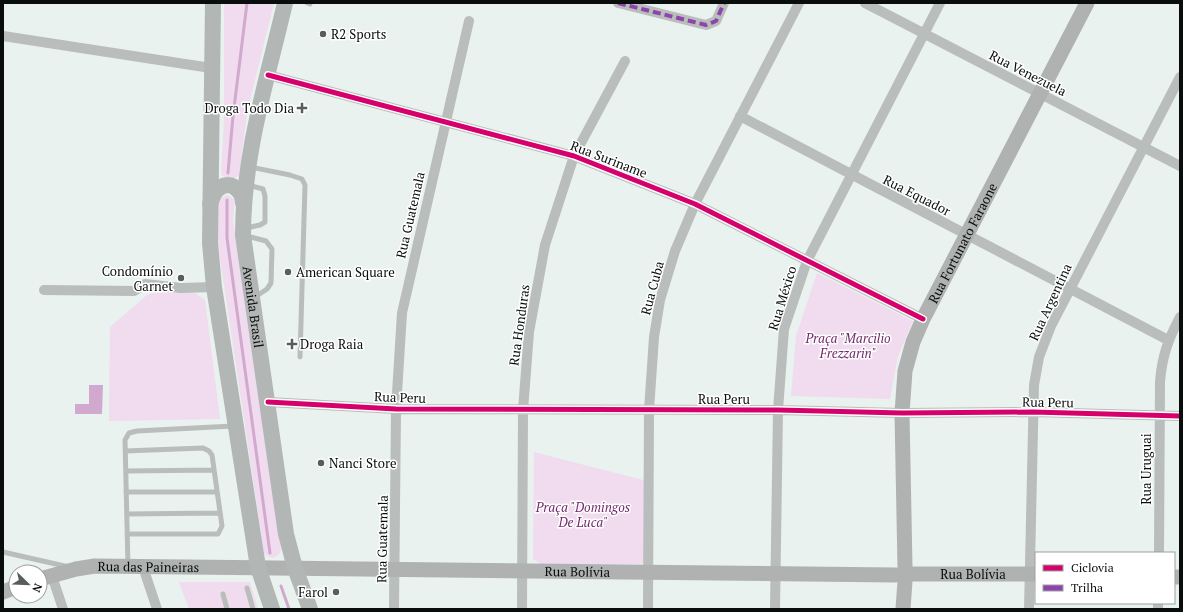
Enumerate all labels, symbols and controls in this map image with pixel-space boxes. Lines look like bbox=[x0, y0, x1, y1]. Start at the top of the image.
place label: R2 Sports bbox=[331, 25, 386, 43]
marker: R2 Sports bbox=[318, 29, 328, 39]
street label: Rua Venezuela bbox=[986, 46, 1070, 100]
place label: Droga Todo Dia bbox=[204, 99, 294, 117]
marker: Droga Todo Dia bbox=[297, 103, 307, 113]
street label: Rua Suriname bbox=[568, 136, 650, 182]
street label: Rua Guatemala bbox=[391, 170, 429, 260]
street label: Rua Equador bbox=[880, 170, 954, 220]
street label: Rua Fortunato Faraone bbox=[924, 180, 1001, 306]
street label: Rua Cuba bbox=[636, 259, 668, 317]
street label: Rua Argentina bbox=[1024, 260, 1076, 344]
place label: Condomínio Garnet bbox=[102, 262, 173, 295]
place label: American Square bbox=[296, 263, 395, 281]
street label: Rua México bbox=[764, 263, 800, 333]
street label: Avenida Brasil bbox=[239, 265, 268, 349]
marker: American Square bbox=[283, 267, 293, 277]
marker: Condomínio Garnet bbox=[176, 273, 186, 283]
street label: Rua Honduras bbox=[504, 283, 534, 367]
park label: Praça "Marcilio Frezzarin" bbox=[804, 329, 891, 362]
place label: Droga Raia bbox=[300, 335, 364, 353]
marker: Droga Raia bbox=[287, 339, 297, 349]
street label: Rua Peru bbox=[374, 387, 427, 407]
street label: Rua Peru bbox=[698, 390, 750, 408]
street label: Rua Peru bbox=[1022, 393, 1075, 411]
street label: Rua Uruguai bbox=[1137, 433, 1155, 505]
place label: Nanci Store bbox=[329, 454, 396, 472]
marker: Nanci Store bbox=[316, 458, 326, 468]
street label: Rua Guatemala bbox=[372, 494, 392, 583]
park label: Praça "Domingos De Luca" bbox=[535, 498, 631, 531]
legend bbox=[1035, 552, 1175, 604]
street label: Rua das Paineiras bbox=[97, 557, 199, 576]
text: Ciclovia bbox=[1071, 560, 1114, 575]
street label: Rua Bolívia bbox=[544, 562, 611, 581]
north arrow bbox=[8, 564, 48, 604]
street label: Rua Bolívia bbox=[940, 565, 1006, 583]
text: Trilha bbox=[1071, 580, 1103, 595]
text: N bbox=[29, 581, 45, 595]
place label: Farol bbox=[298, 583, 328, 601]
marker: Farol bbox=[331, 587, 341, 597]

